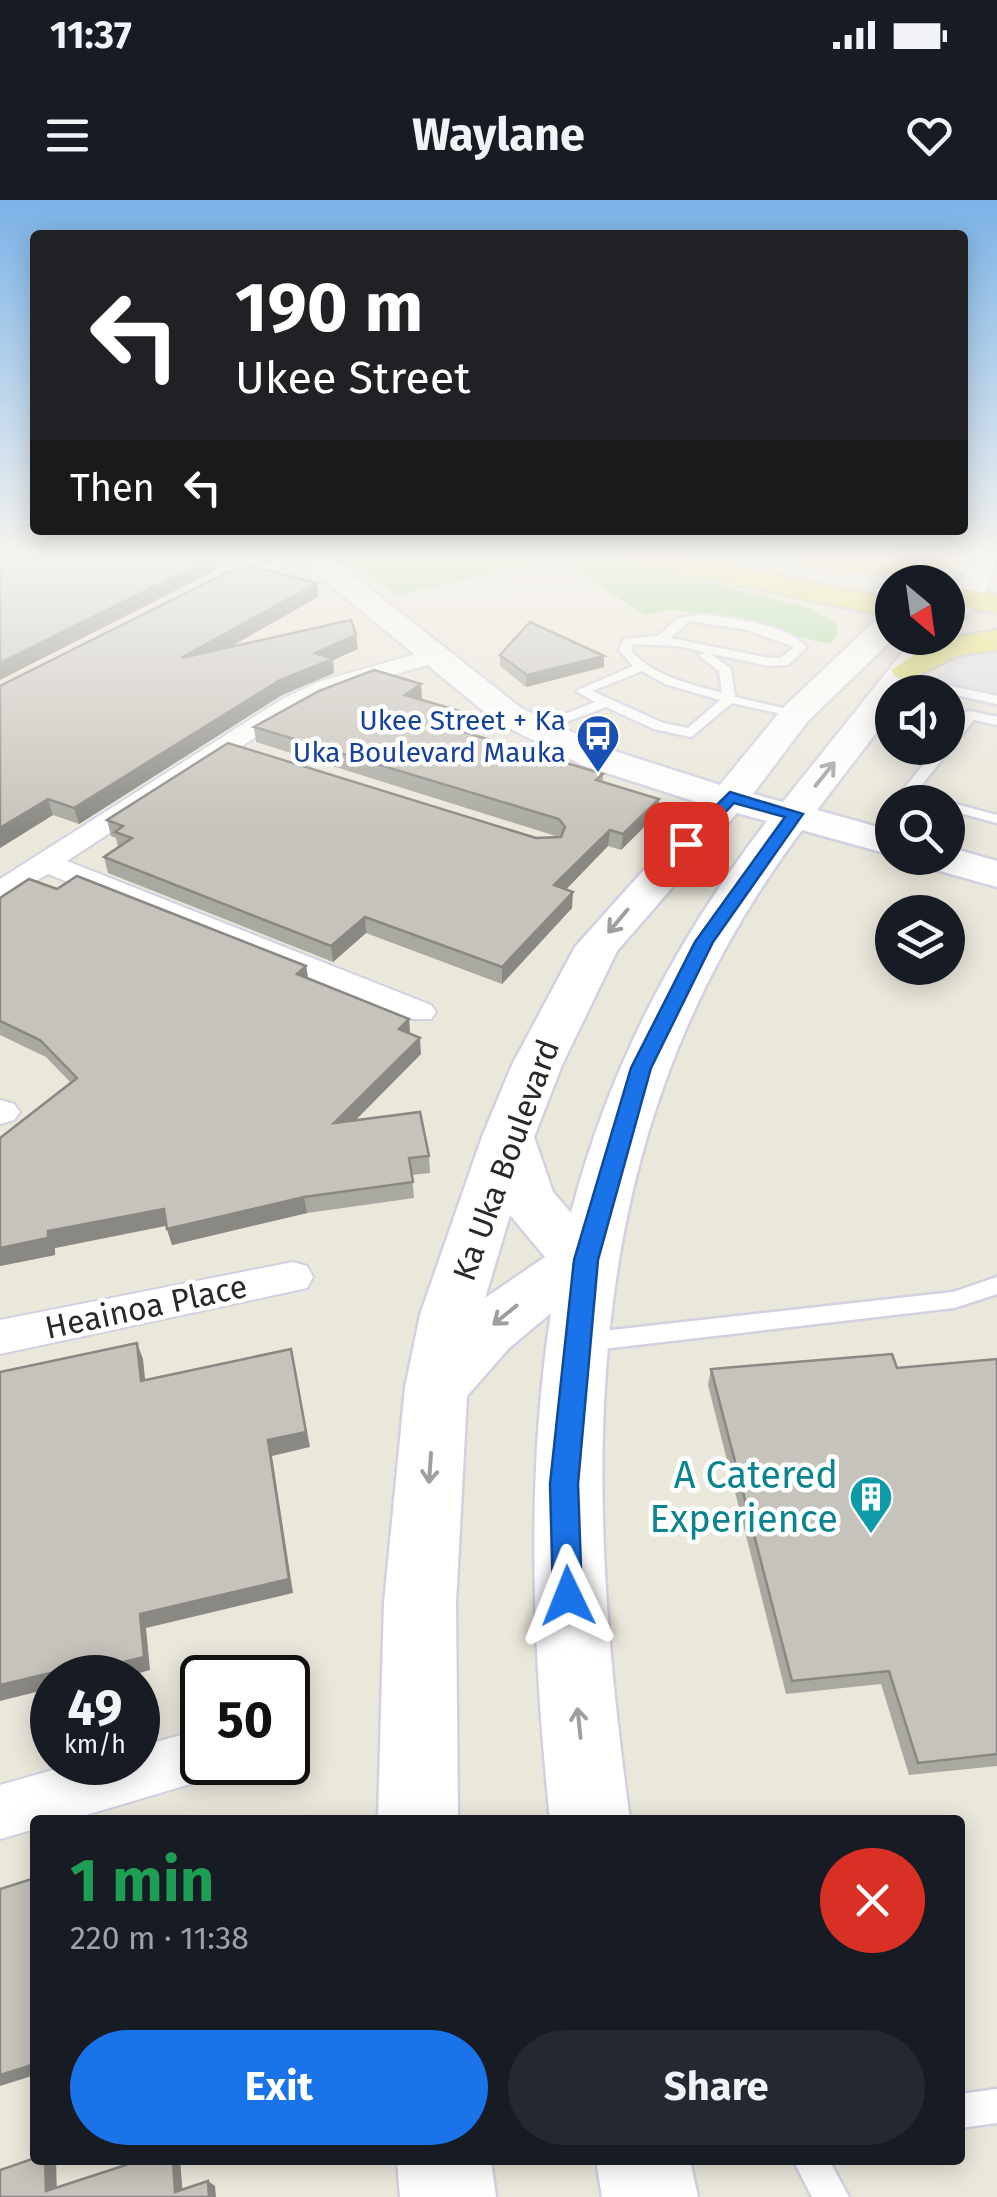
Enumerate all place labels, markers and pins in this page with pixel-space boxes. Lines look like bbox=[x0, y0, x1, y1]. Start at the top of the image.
place label: Ukee Street + Ka Uka Boulevard Mauka bbox=[293, 704, 566, 769]
bus stop icon: Ukee Street + Ka Uka Boulevard Mauka bbox=[575, 713, 621, 774]
pin bbox=[644, 802, 729, 887]
place label: A Catered Experience bbox=[649, 1452, 838, 1542]
building icon: A Catered Experience bbox=[848, 1474, 894, 1535]

